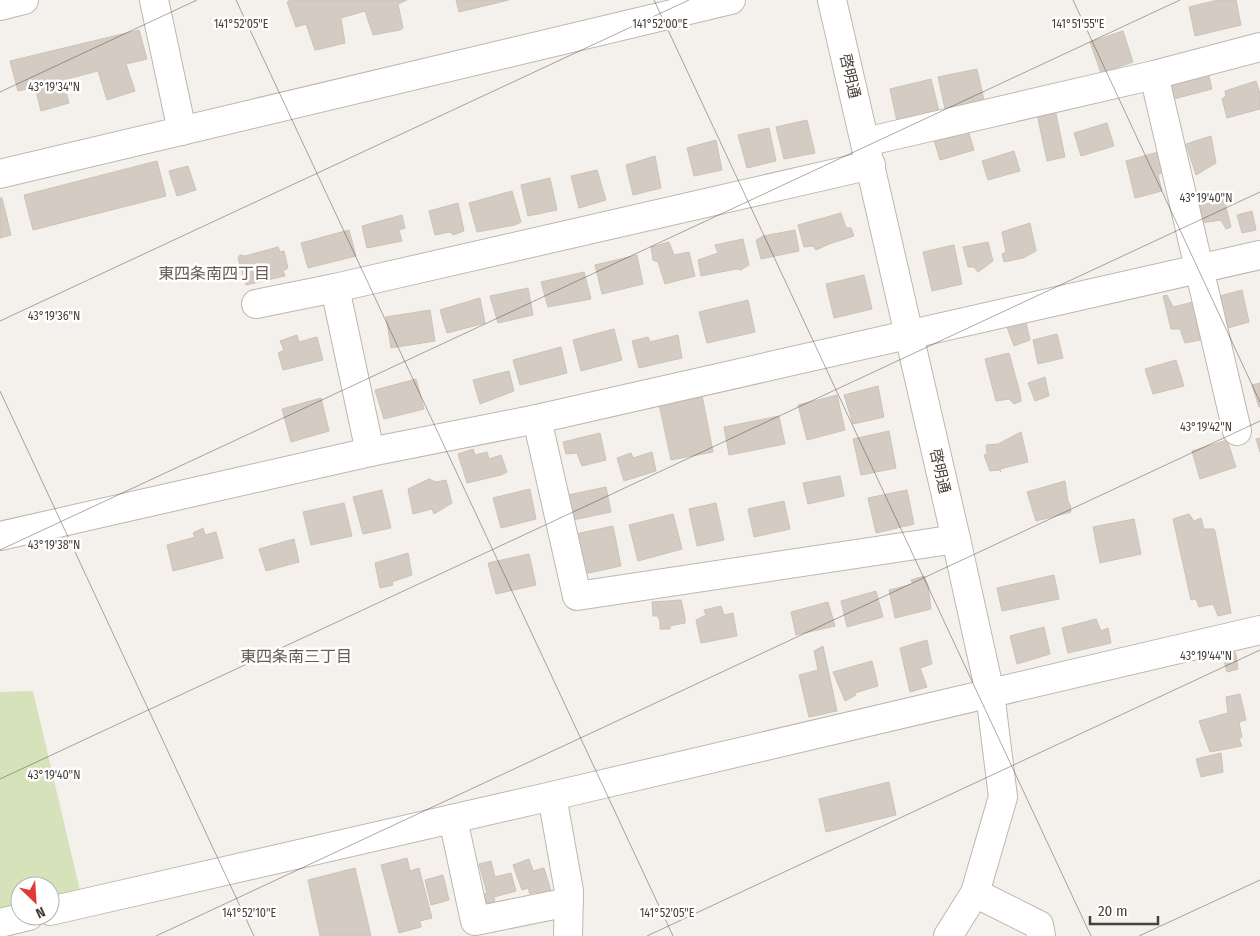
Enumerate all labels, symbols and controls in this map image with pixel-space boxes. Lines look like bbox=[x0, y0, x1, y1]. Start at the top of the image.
text: 141°52'05"E bbox=[214, 17, 269, 31]
text: 141°52'00"E bbox=[632, 17, 688, 31]
text: 141°51'55"E bbox=[1052, 17, 1105, 31]
street label: 啓明通 bbox=[836, 52, 864, 100]
text: 43°19'34"N bbox=[28, 80, 80, 94]
text: 43°19'40"N bbox=[1180, 191, 1232, 205]
district label: 東四条南四丁目 bbox=[158, 264, 270, 283]
text: 43°19'36"N bbox=[28, 309, 80, 323]
text: 43°19'42"N bbox=[1180, 420, 1232, 434]
street label: 啓明通 bbox=[926, 447, 954, 495]
text: 43°19'38"N bbox=[28, 538, 80, 552]
district label: 東四条南三丁目 bbox=[240, 647, 352, 666]
text: 43°19'44"N bbox=[1180, 649, 1232, 663]
text: 43°19'40"N bbox=[28, 768, 80, 782]
north arrow bbox=[10, 876, 60, 926]
scale bar bbox=[1090, 894, 1158, 926]
text: 20 m bbox=[1098, 902, 1128, 920]
text: N bbox=[33, 903, 48, 922]
text: 141°52'10"E bbox=[222, 906, 276, 920]
text: 141°52'05"E bbox=[640, 906, 695, 920]

